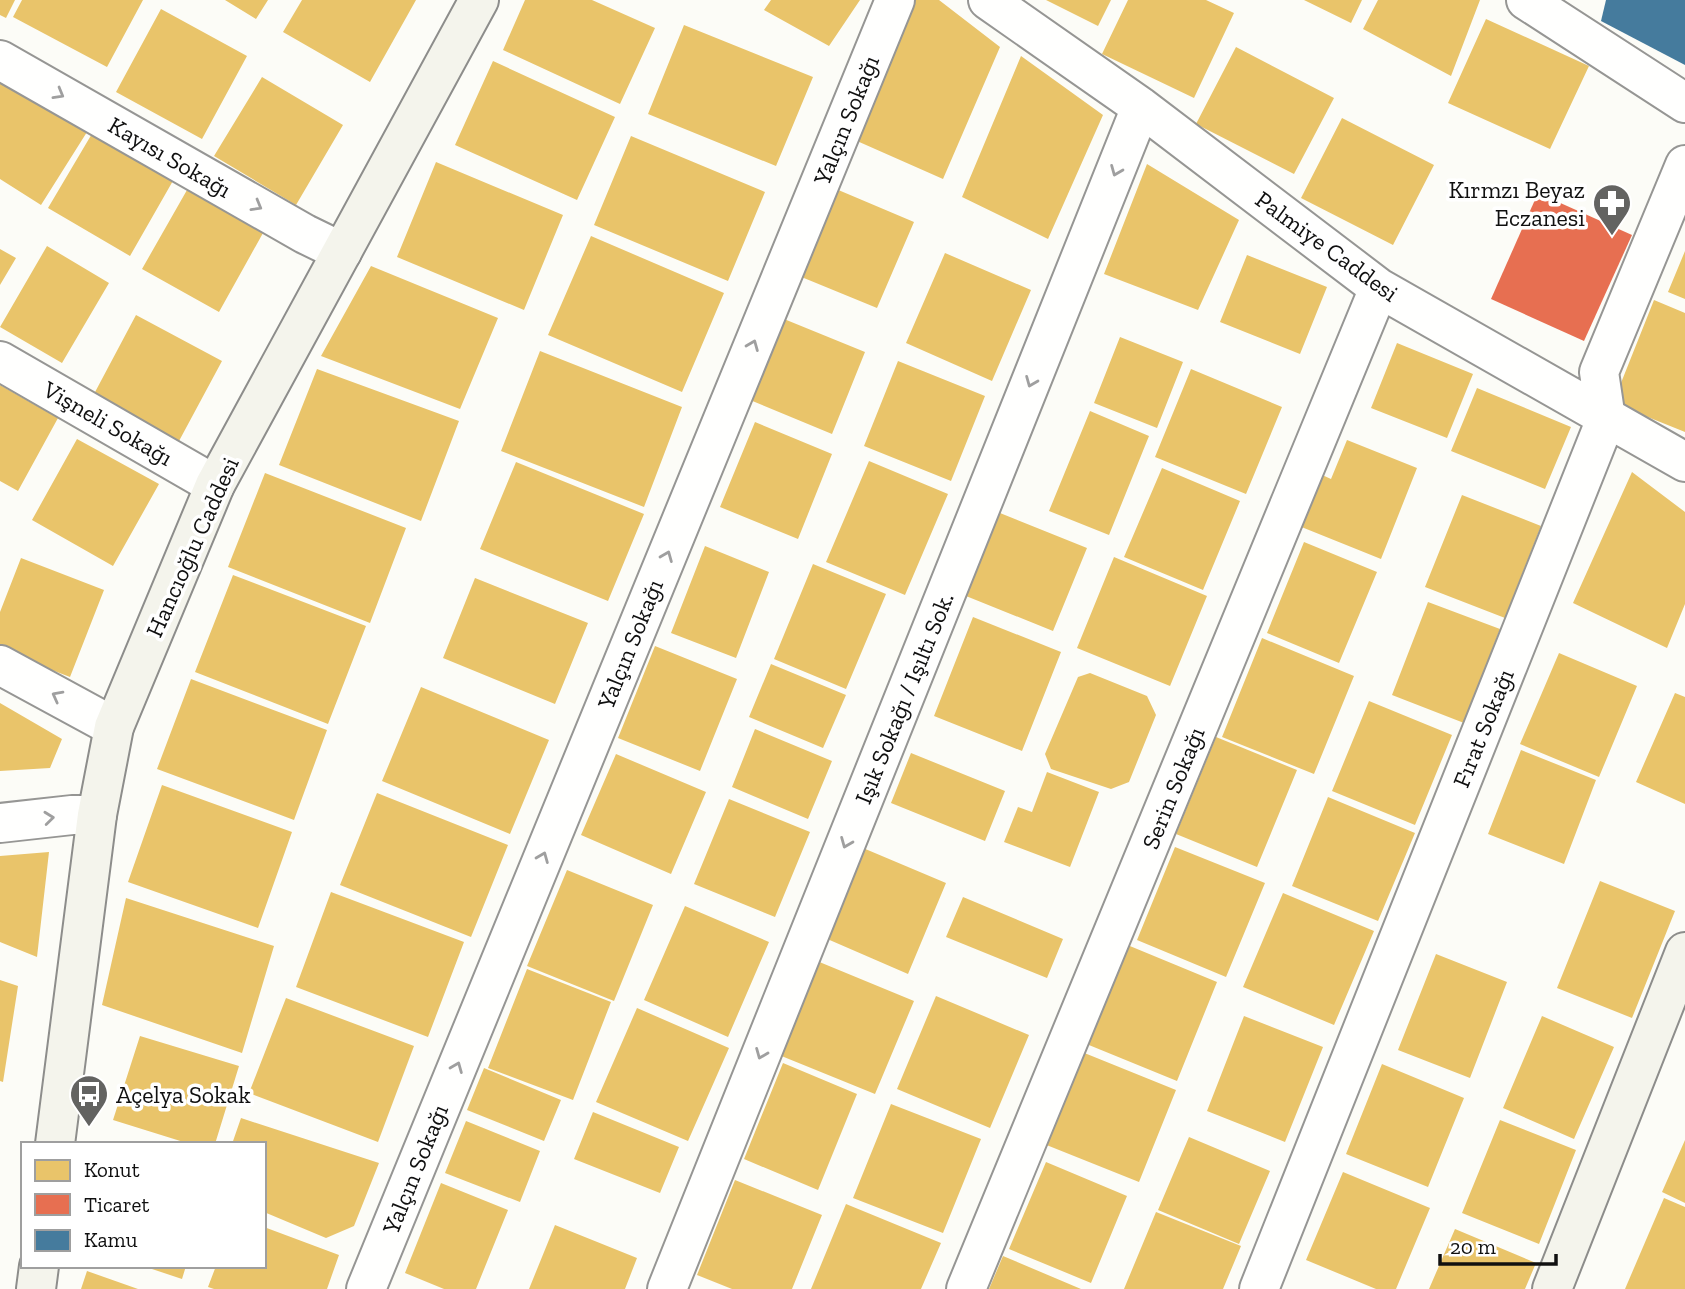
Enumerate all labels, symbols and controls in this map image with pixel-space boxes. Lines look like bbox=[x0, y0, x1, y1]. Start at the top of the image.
street label: Yalçın Sokağı bbox=[807, 51, 885, 190]
one-way arrow bbox=[52, 86, 65, 99]
street label: Kayısı Sokağı bbox=[103, 110, 237, 204]
one-way arrow bbox=[1110, 164, 1124, 176]
place label: Kırmzı Beyaz Eczanesi bbox=[1448, 175, 1585, 232]
pharmacy icon: Kırmzı Beyaz Eczanesi bbox=[1591, 182, 1633, 237]
street label: Palmiye Caddesi bbox=[1250, 184, 1404, 308]
one-way arrow bbox=[249, 198, 262, 211]
one-way arrow bbox=[745, 340, 759, 352]
street label: Vişneli Sokağı bbox=[37, 374, 178, 472]
one-way arrow bbox=[1025, 374, 1039, 387]
street label: Hancıoğlu Caddesi bbox=[139, 452, 245, 641]
one-way arrow bbox=[658, 550, 672, 562]
street label: Yalçın Sokağı bbox=[591, 575, 669, 714]
street label: Işık Sokağı / Işıltı Sok. bbox=[848, 588, 960, 808]
street label: Fırat Sokağı bbox=[1446, 664, 1520, 791]
one-way arrow bbox=[52, 690, 64, 704]
street label: Serin Sokağı bbox=[1135, 722, 1211, 853]
one-way arrow bbox=[43, 810, 54, 825]
one-way arrow bbox=[841, 836, 855, 848]
one-way arrow bbox=[535, 851, 549, 864]
one-way arrow bbox=[756, 1048, 770, 1060]
one-way arrow bbox=[448, 1062, 462, 1074]
bus stop icon: Açelya Sokak bbox=[68, 1073, 110, 1128]
place label: Açelya Sokak bbox=[116, 1080, 251, 1109]
street label: Yalçın Sokağı bbox=[376, 1100, 454, 1239]
legend bbox=[21, 1142, 266, 1268]
text: Konut bbox=[84, 1157, 140, 1182]
text: Ticaret bbox=[84, 1192, 149, 1217]
scale bar bbox=[1440, 1222, 1556, 1266]
text: Kamu bbox=[84, 1227, 138, 1252]
text: 20 m bbox=[1450, 1234, 1496, 1259]

